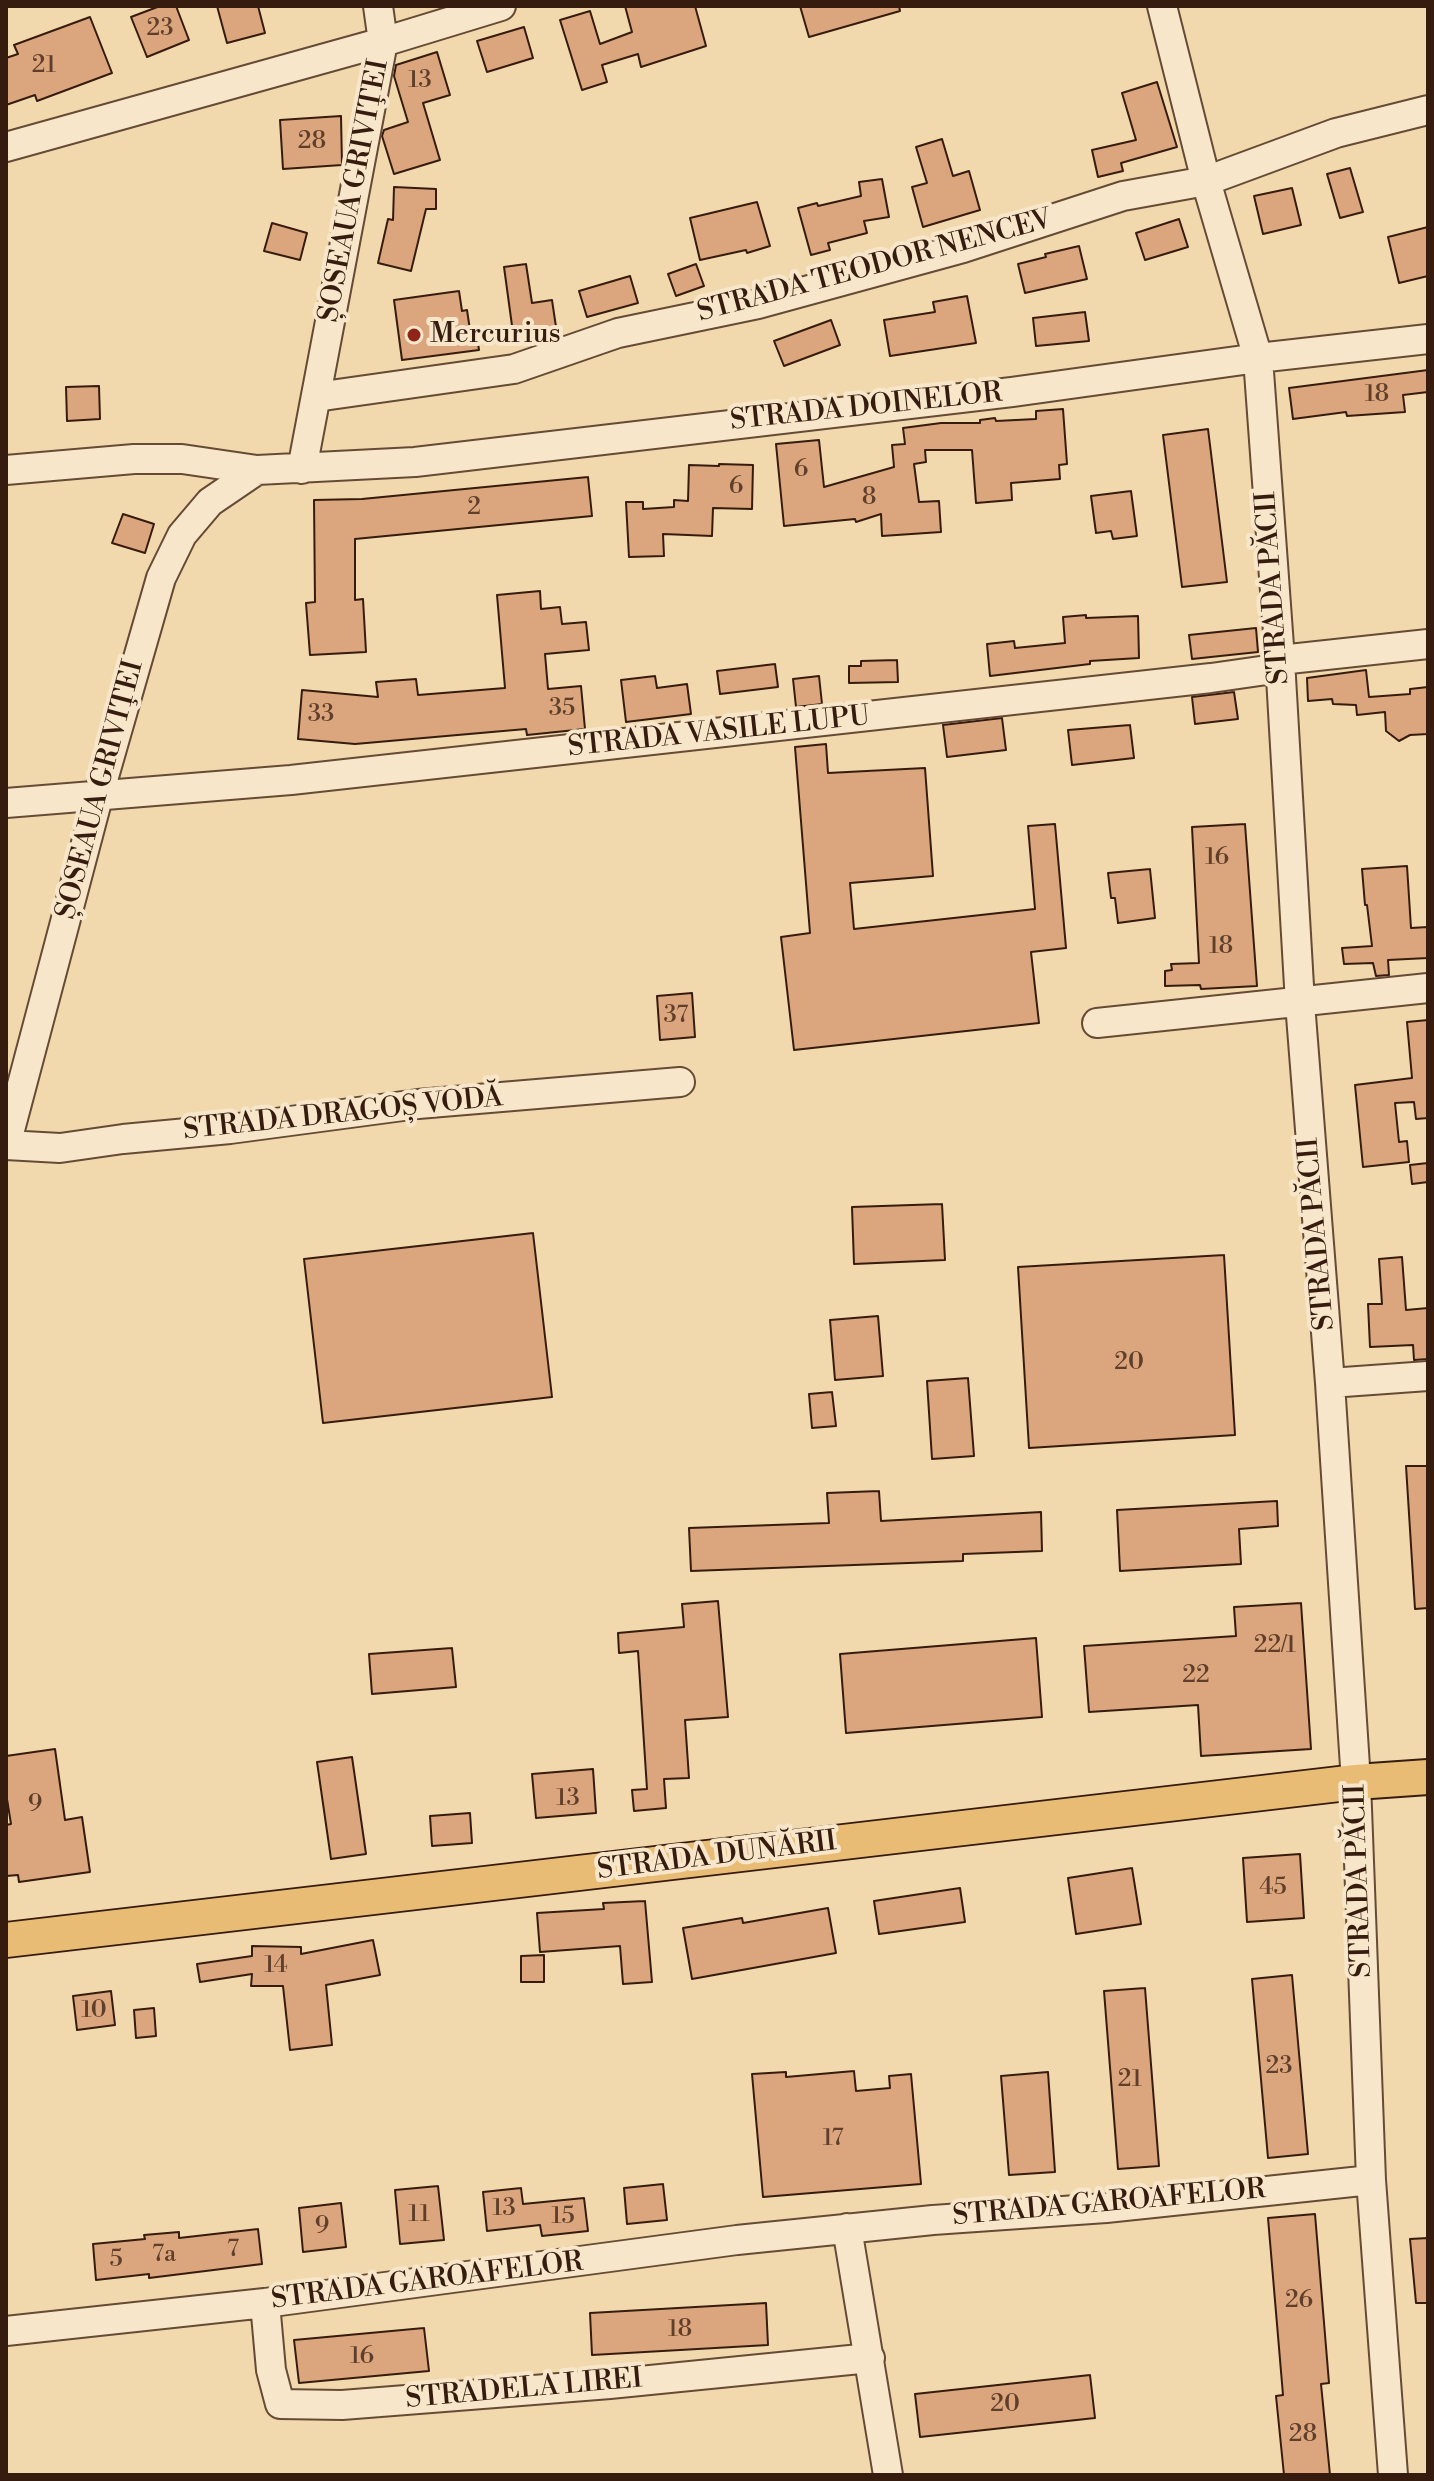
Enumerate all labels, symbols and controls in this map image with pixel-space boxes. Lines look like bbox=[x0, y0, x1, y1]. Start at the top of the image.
house number: 23 bbox=[147, 15, 173, 43]
house number: 21 bbox=[32, 52, 56, 80]
street label: ȘOSEAUA GRIVIŢEI bbox=[313, 57, 397, 325]
house number: 13 bbox=[408, 67, 432, 95]
house number: 28 bbox=[298, 128, 326, 156]
street label: STRADA TEODOR NENCEV bbox=[694, 203, 1056, 331]
place label: Mercurius bbox=[430, 318, 561, 352]
marker: Mercurius bbox=[405, 326, 423, 344]
street label: STRADA DOINELOR bbox=[729, 377, 1003, 439]
house number: 18 bbox=[1365, 381, 1389, 409]
house number: 6 bbox=[794, 456, 808, 484]
house number: 6 bbox=[729, 473, 743, 501]
house number: 8 bbox=[862, 484, 876, 512]
street label: STRADA PĂCII bbox=[1250, 490, 1298, 686]
house number: 2 bbox=[467, 494, 481, 522]
street label: ȘOSEAUA GRIVIŢEI bbox=[50, 657, 152, 923]
house number: 35 bbox=[549, 695, 575, 723]
street label: STRADA VASILE LUPU bbox=[566, 700, 872, 766]
house number: 33 bbox=[308, 701, 334, 729]
house number: 16 bbox=[1205, 844, 1229, 872]
house number: 18 bbox=[1209, 933, 1233, 961]
house number: 37 bbox=[664, 1002, 688, 1030]
street label: STRADA DRAGOȘ VODĂ bbox=[182, 1082, 504, 1148]
street label: STRADA PĂCII bbox=[1293, 1136, 1343, 1332]
house number: 20 bbox=[1114, 1349, 1144, 1377]
house number: 22/1 bbox=[1254, 1632, 1296, 1660]
house number: 22 bbox=[1182, 1662, 1210, 1690]
street label: STRADA PĂCII bbox=[1340, 1784, 1380, 1978]
house number: 13 bbox=[556, 1785, 580, 1813]
house number: 9 bbox=[28, 1791, 42, 1819]
street label: STRADA DUNĂRII bbox=[595, 1826, 839, 1888]
house number: 45 bbox=[1259, 1874, 1287, 1902]
house number: 14 bbox=[264, 1952, 288, 1980]
house number: 10 bbox=[81, 1997, 107, 2025]
house number: 23 bbox=[1266, 2053, 1292, 2081]
house number: 21 bbox=[1118, 2066, 1142, 2094]
house number: 17 bbox=[822, 2125, 844, 2153]
street label: STRADA GAROAFELOR bbox=[951, 2174, 1267, 2234]
house number: 13 bbox=[492, 2195, 516, 2223]
house number: 11 bbox=[408, 2201, 430, 2229]
house number: 15 bbox=[551, 2203, 575, 2231]
house number: 9 bbox=[315, 2213, 329, 2241]
house number: 7 bbox=[227, 2236, 239, 2264]
house number: 7a bbox=[152, 2241, 176, 2269]
house number: 5 bbox=[109, 2246, 123, 2274]
street label: STRADA GAROAFELOR bbox=[269, 2246, 585, 2318]
house number: 26 bbox=[1285, 2287, 1313, 2315]
house number: 18 bbox=[668, 2316, 692, 2344]
house number: 16 bbox=[350, 2343, 374, 2371]
street label: STRADELA LIREI bbox=[404, 2363, 644, 2417]
house number: 20 bbox=[990, 2391, 1020, 2419]
house number: 28 bbox=[1289, 2421, 1317, 2449]

